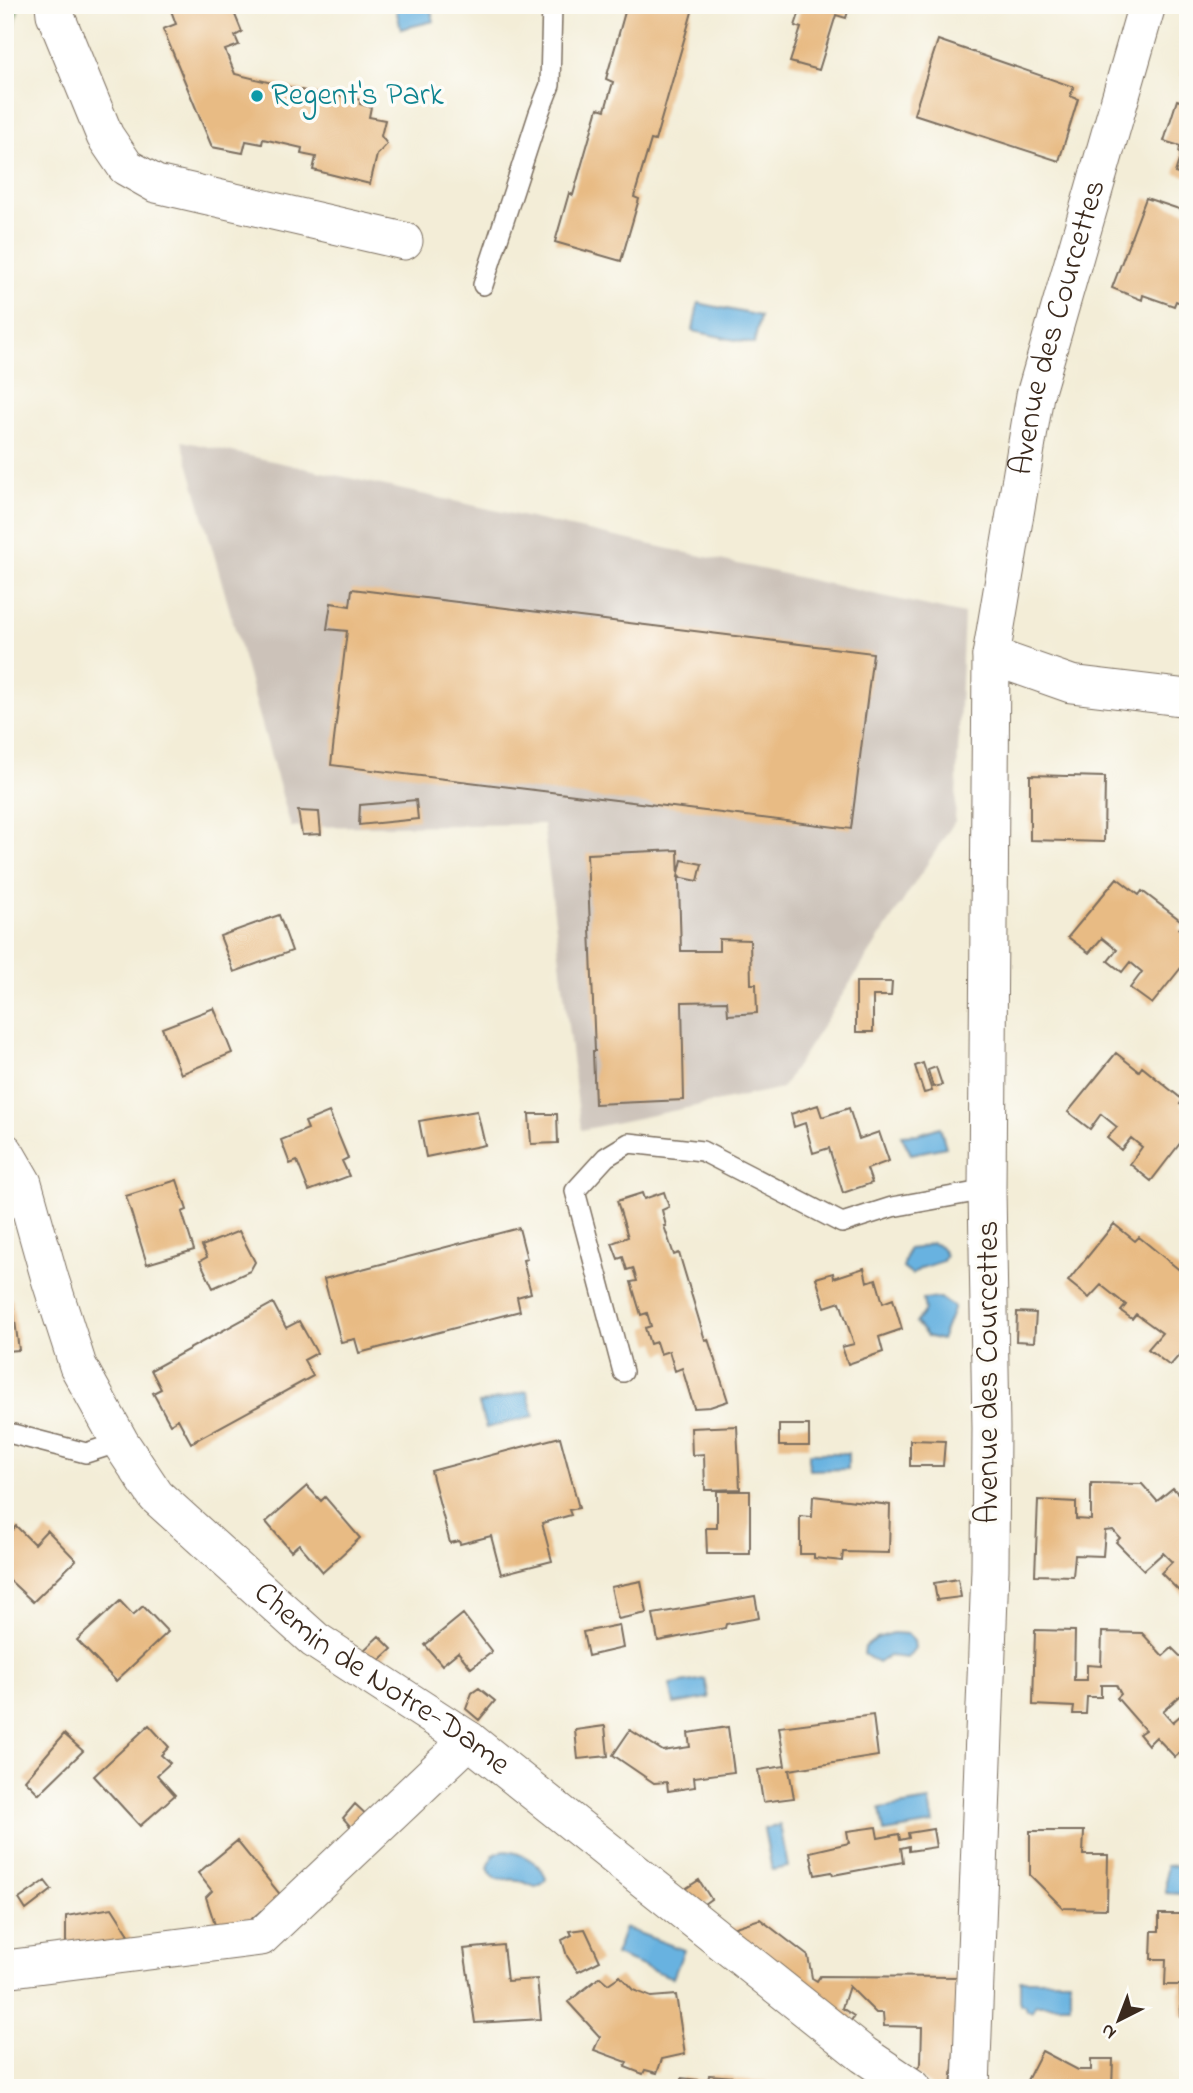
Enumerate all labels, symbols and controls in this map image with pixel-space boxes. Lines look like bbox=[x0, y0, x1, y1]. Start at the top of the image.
place label: Regent's Park bbox=[271, 73, 445, 120]
marker: Regent's Park bbox=[249, 88, 265, 104]
street label: Avenue des Courcettes bbox=[998, 175, 1119, 479]
street label: Avenue des Courcettes bbox=[966, 1220, 1013, 1524]
street label: Chemin de Notre-Dame bbox=[242, 1571, 521, 1788]
north arrow bbox=[1084, 1984, 1154, 2054]
text: N bbox=[1095, 2016, 1123, 2045]

